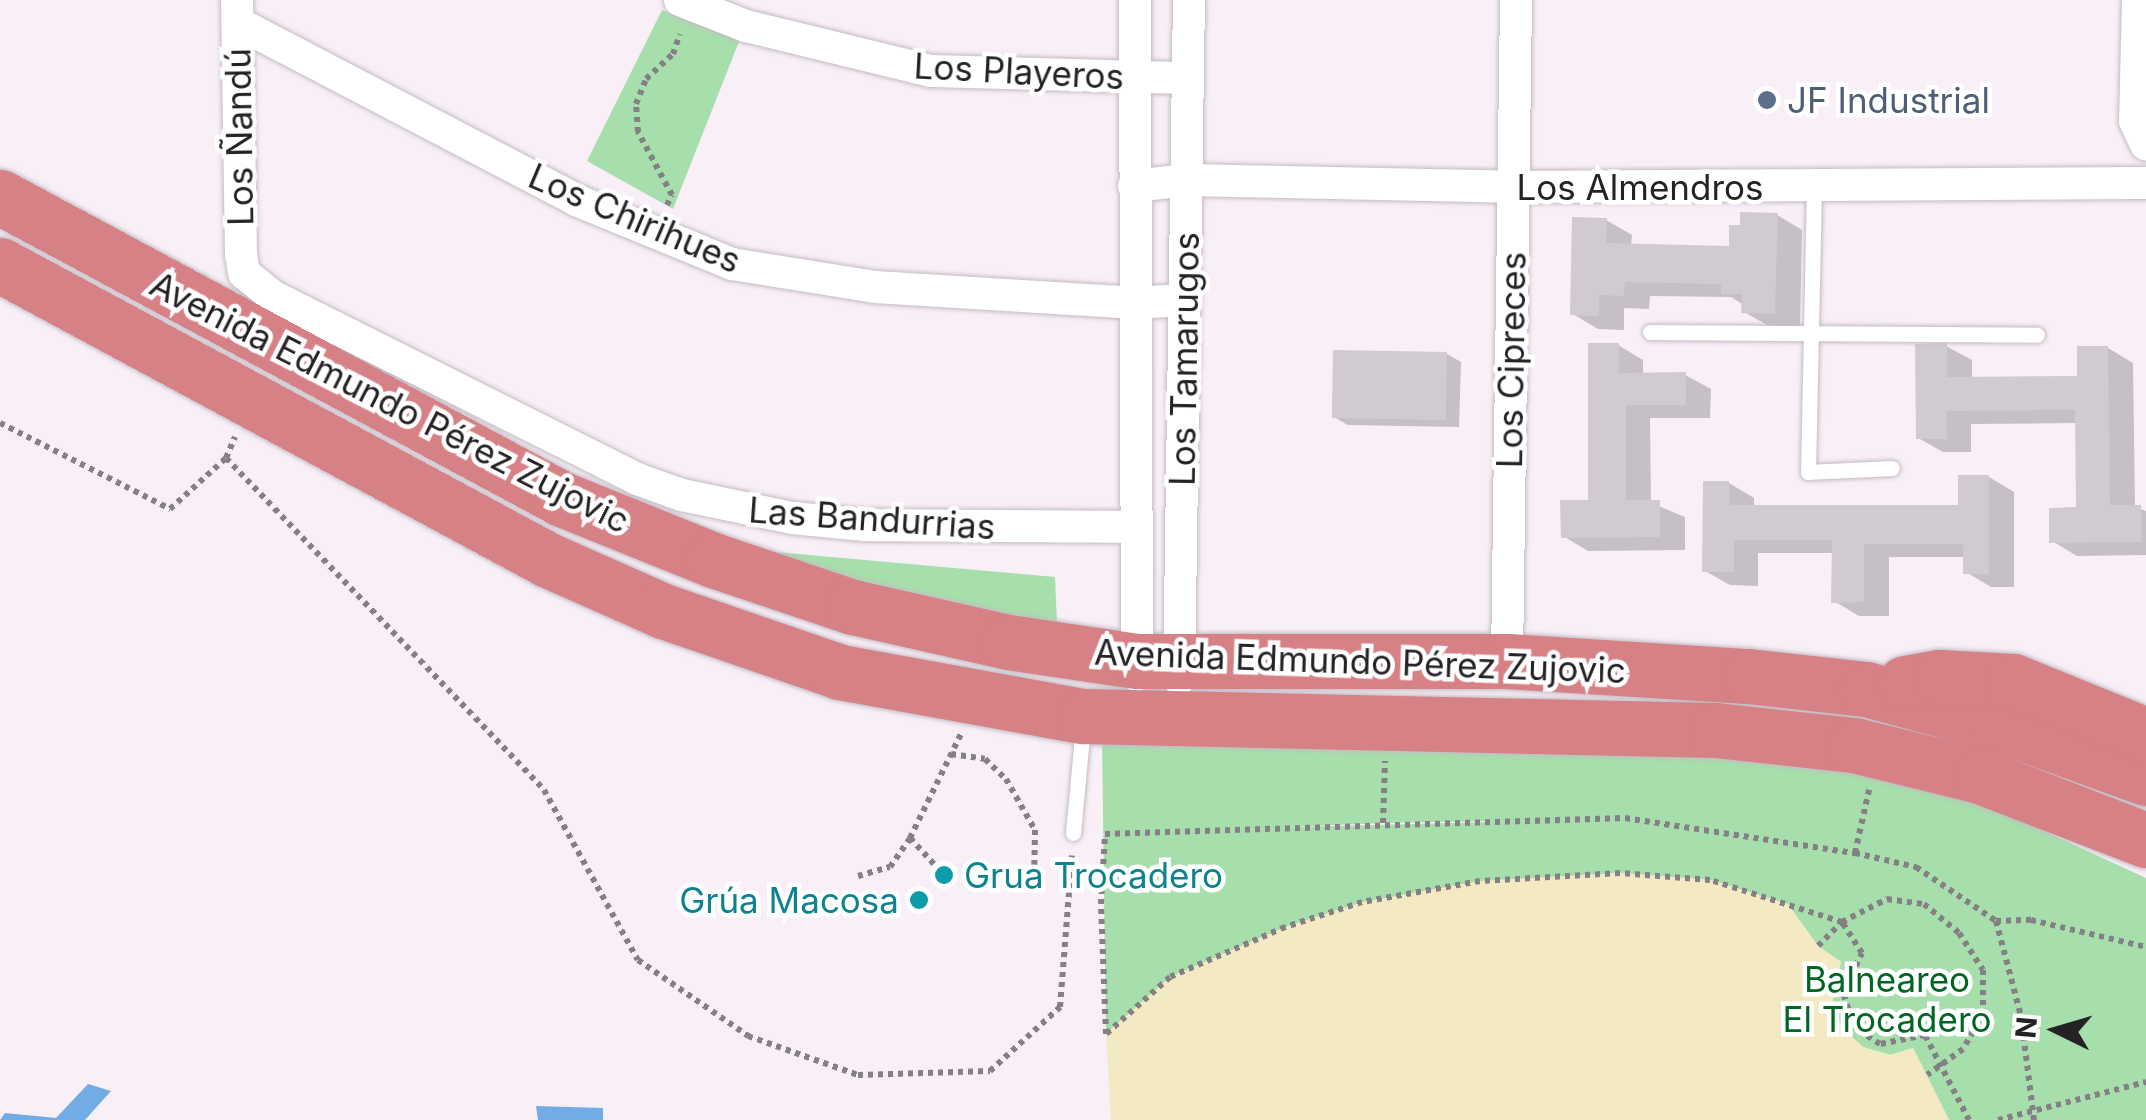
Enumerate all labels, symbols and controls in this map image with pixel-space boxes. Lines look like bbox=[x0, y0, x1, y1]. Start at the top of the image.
street label: Los Playeros bbox=[913, 45, 1125, 97]
street label: Los Ñandú bbox=[216, 48, 262, 226]
place label: JF Industrial bbox=[1787, 79, 1990, 121]
marker: JF Industrial bbox=[1756, 89, 1778, 111]
street label: Los Chirihues bbox=[523, 154, 747, 282]
street label: Los Almendros bbox=[1517, 166, 1763, 208]
street label: Los Tamarugos bbox=[1161, 232, 1207, 486]
street label: Los Cipreces bbox=[1488, 251, 1534, 469]
street label: Avenida Edmundo Pérez Zujovic bbox=[144, 263, 636, 541]
street label: Las Bandurrias bbox=[747, 488, 997, 548]
street label: Avenida Edmundo Pérez Zujovic bbox=[1093, 631, 1627, 691]
place label: Grua Trocadero bbox=[964, 854, 1223, 896]
marker: Grua Trocadero bbox=[933, 864, 955, 886]
place label: Grúa Macosa bbox=[679, 879, 899, 921]
marker: Grúa Macosa bbox=[908, 889, 930, 911]
park label: Balneareo El Trocadero bbox=[1783, 958, 1991, 1040]
north arrow bbox=[2006, 980, 2106, 1080]
text: N bbox=[2008, 1015, 2044, 1039]

